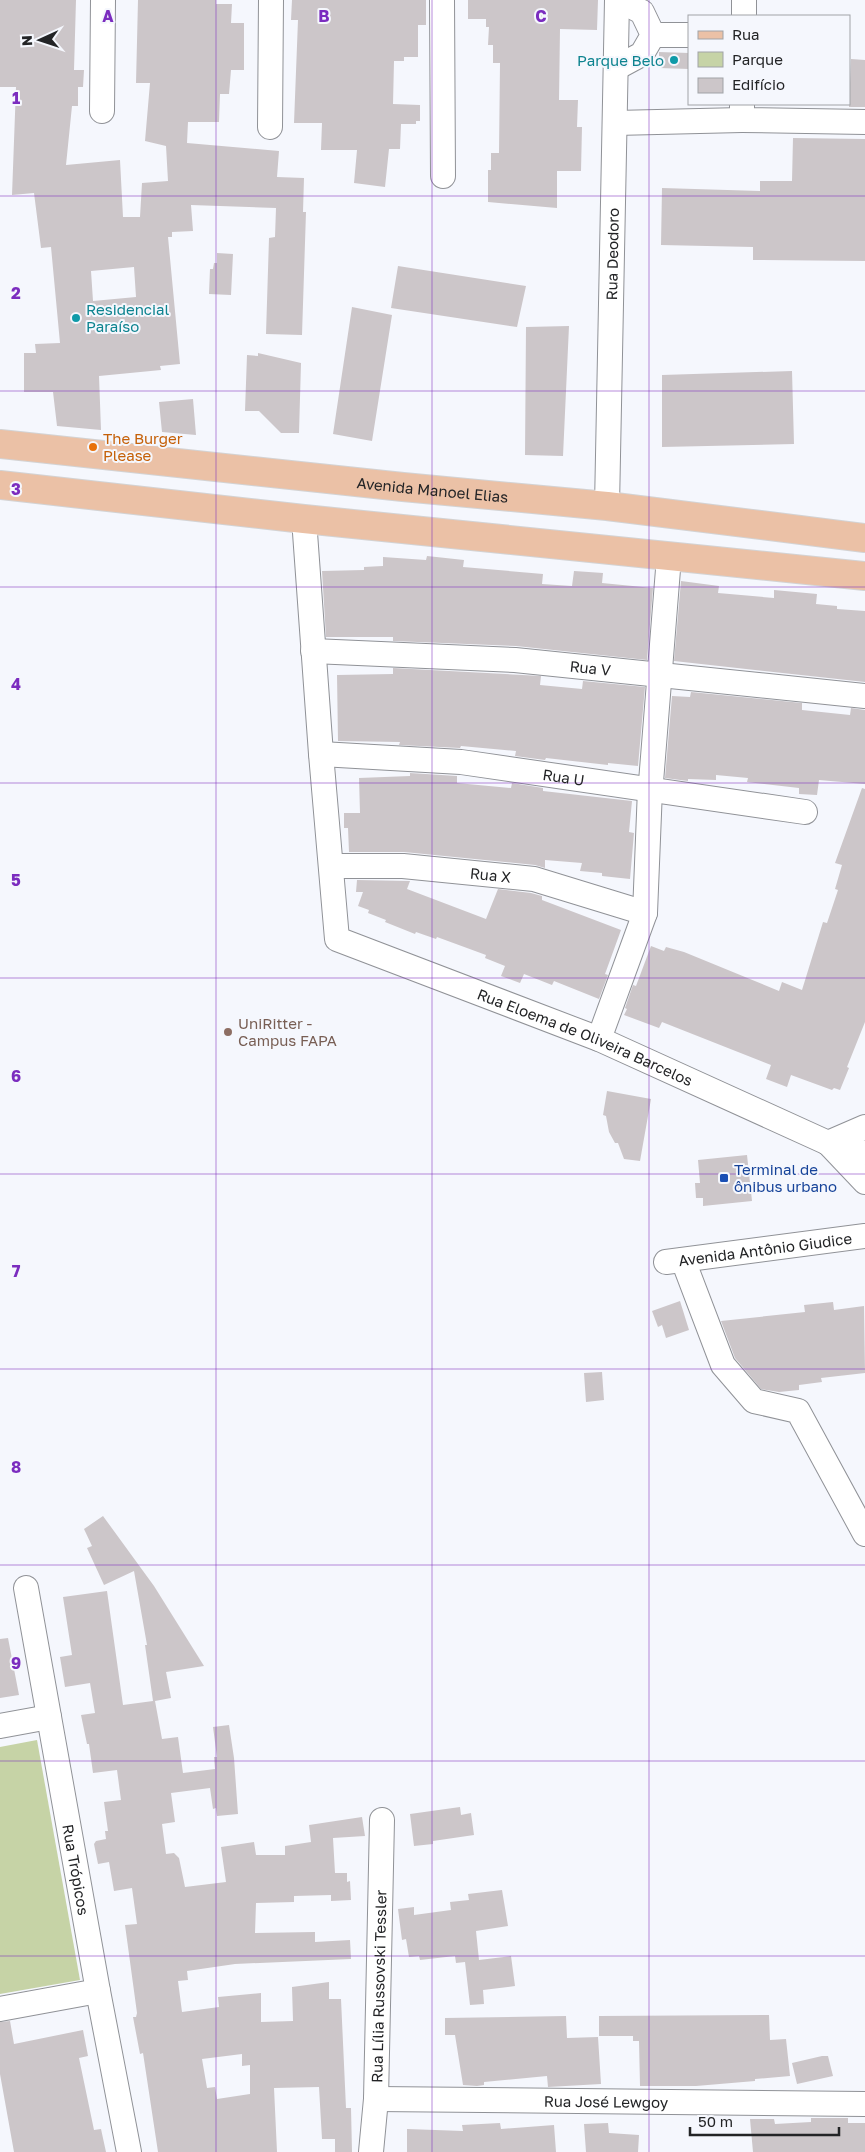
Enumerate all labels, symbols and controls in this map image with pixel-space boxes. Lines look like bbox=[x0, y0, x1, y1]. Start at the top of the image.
text: A bbox=[102, 6, 114, 26]
text: B bbox=[318, 6, 330, 26]
text: C bbox=[535, 6, 547, 26]
north arrow bbox=[15, 15, 65, 65]
legend bbox=[688, 15, 850, 105]
text: Rua bbox=[732, 25, 759, 43]
text: N bbox=[18, 35, 35, 46]
text: Parque bbox=[732, 50, 783, 68]
place label: Parque Belo bbox=[577, 51, 664, 69]
marker: Parque Belo bbox=[668, 54, 680, 66]
text: Edifício bbox=[732, 75, 785, 93]
text: 1 bbox=[12, 88, 20, 108]
street label: Rua Deodoro bbox=[602, 208, 622, 300]
text: 2 bbox=[11, 283, 21, 303]
place label: Residencial Paraíso bbox=[86, 300, 170, 335]
marker: Residencial Paraíso bbox=[70, 312, 82, 324]
place label: The Burger Please bbox=[103, 429, 183, 464]
marker: The Burger Please bbox=[87, 441, 99, 453]
street label: Avenida Manoel Elias bbox=[356, 473, 509, 506]
text: 3 bbox=[11, 479, 21, 499]
street label: Rua V bbox=[569, 657, 612, 679]
text: 4 bbox=[11, 674, 21, 694]
street label: Rua U bbox=[542, 765, 586, 789]
street label: Rua X bbox=[469, 864, 512, 886]
text: 5 bbox=[11, 870, 21, 890]
street label: Rua Eloema de Oliveira Barcelos bbox=[475, 984, 696, 1089]
place label: UniRitter - Campus FAPA bbox=[238, 1014, 337, 1049]
marker: UniRitter - Campus FAPA bbox=[222, 1026, 234, 1038]
text: 6 bbox=[11, 1066, 21, 1086]
place label: Terminal de ônibus urbano bbox=[734, 1160, 837, 1195]
marker: Terminal de ônibus urbano bbox=[718, 1172, 730, 1184]
street label: Avenida Antônio Giudice bbox=[677, 1229, 853, 1269]
text: 7 bbox=[12, 1261, 21, 1281]
text: 8 bbox=[11, 1457, 21, 1477]
text: 9 bbox=[11, 1653, 21, 1673]
street label: Rua Trópicos bbox=[59, 1823, 93, 1917]
street label: Rua Lília Russovski Tessler bbox=[367, 1889, 390, 2083]
street label: Rua José Lewgoy bbox=[544, 2092, 669, 2111]
scale bar bbox=[690, 2104, 839, 2136]
text: 50 m bbox=[698, 2112, 733, 2130]

